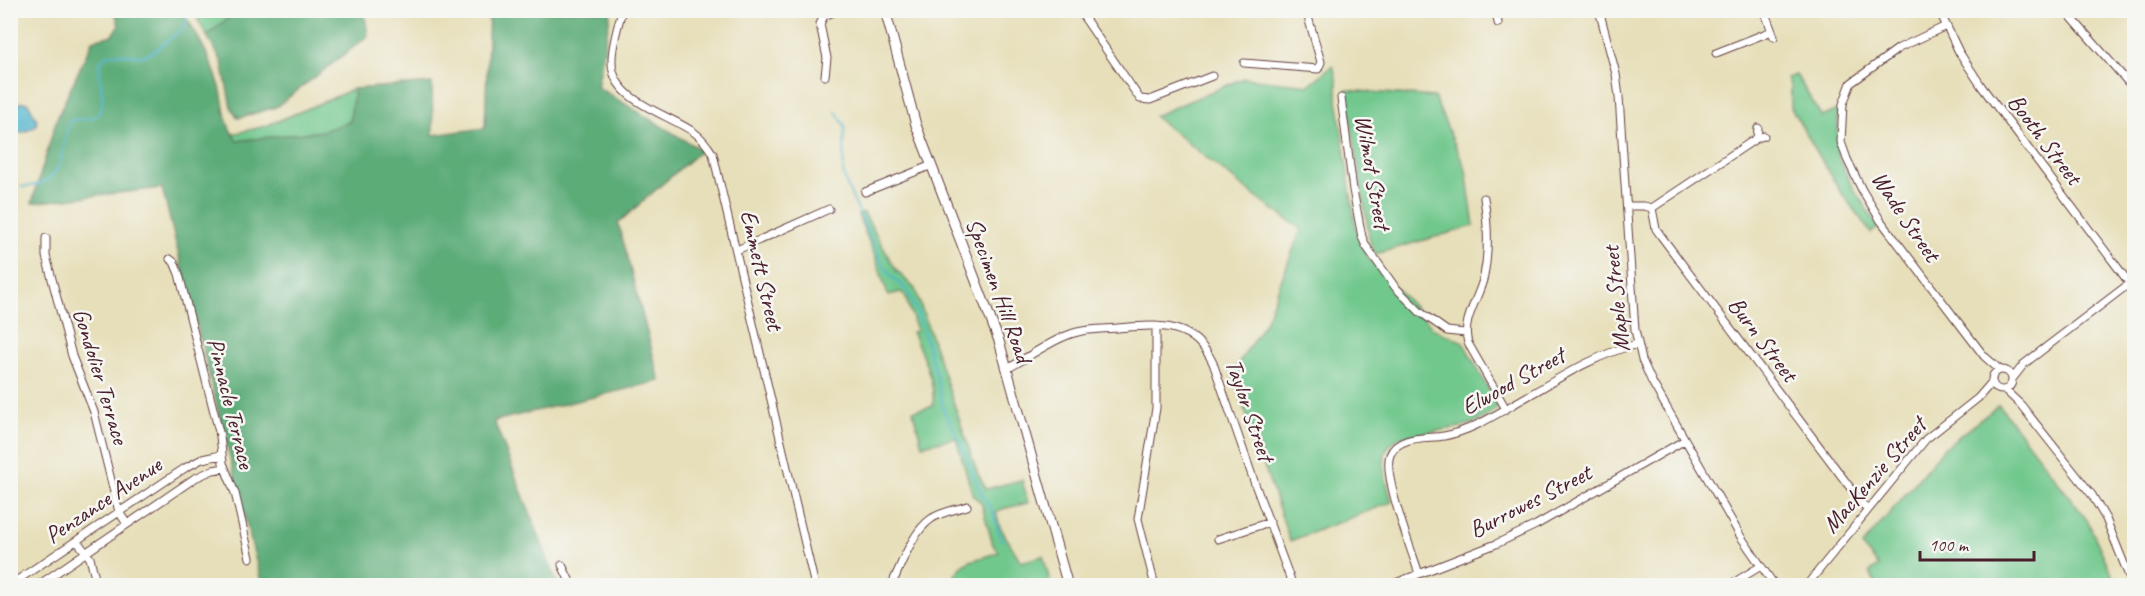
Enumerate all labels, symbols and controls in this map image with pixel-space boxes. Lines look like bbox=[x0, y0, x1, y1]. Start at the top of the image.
street label: Booth Street bbox=[2001, 88, 2090, 192]
street label: Wilmot Street bbox=[1348, 112, 1398, 235]
street label: Wade Street bbox=[1865, 165, 1948, 269]
street label: Emmett Street bbox=[734, 207, 791, 335]
street label: Specimen Hill Road bbox=[959, 214, 1040, 369]
street label: Maple Street bbox=[1595, 243, 1636, 353]
street label: Burn Street bbox=[1721, 291, 1806, 389]
street label: Gondolier Terrace bbox=[66, 304, 137, 450]
street label: Pinnacle Terrace bbox=[200, 335, 262, 474]
street label: Elwood Street bbox=[1456, 339, 1573, 422]
street label: Taylor Street bbox=[1219, 355, 1282, 468]
street label: MacKenzie Street bbox=[1815, 409, 1935, 539]
street label: Penzance Avenue bbox=[39, 449, 169, 550]
street label: Burrowes Street bbox=[1464, 456, 1598, 545]
scale bar bbox=[1920, 524, 2034, 562]
text: 100 m bbox=[1929, 534, 1970, 556]

